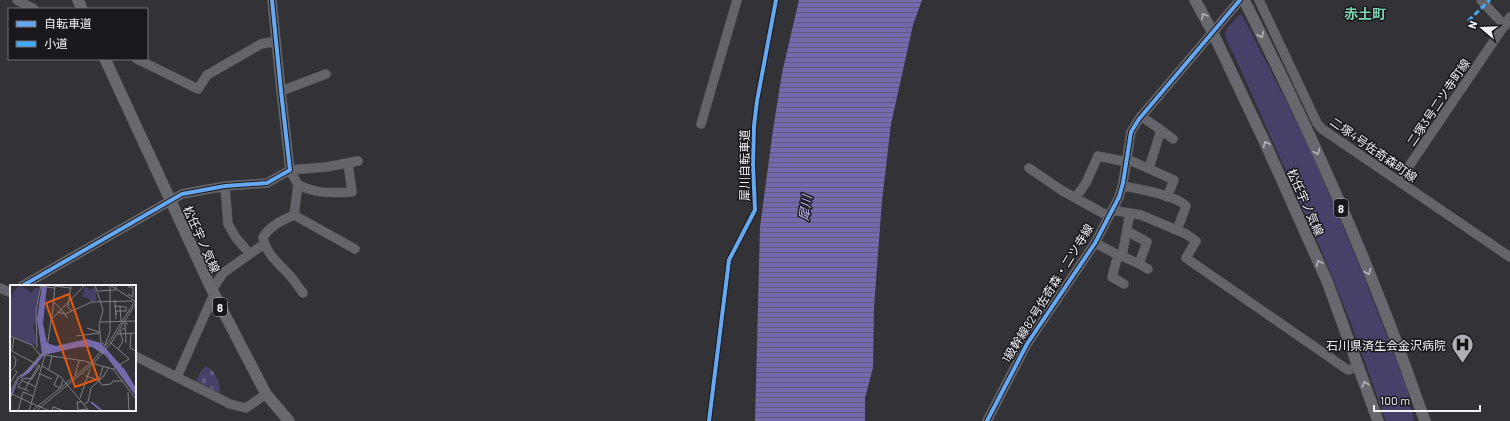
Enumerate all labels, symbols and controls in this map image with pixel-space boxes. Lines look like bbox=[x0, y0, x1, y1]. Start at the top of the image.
district label: 赤土町 bbox=[1344, 5, 1386, 22]
legend bbox=[8, 8, 148, 60]
north arrow bbox=[1462, 8, 1502, 48]
one-way arrow bbox=[1202, 13, 1209, 20]
text: 自転車道 bbox=[44, 16, 92, 30]
text: N bbox=[1465, 19, 1479, 30]
one-way arrow bbox=[1256, 31, 1264, 38]
text: 小道 bbox=[44, 36, 68, 50]
street label: 二塚3号二ツ寺町線 bbox=[1404, 56, 1472, 148]
street label: 二塚4号佐奇森町線 bbox=[1328, 114, 1420, 184]
street label: 犀川自転車道 bbox=[737, 129, 751, 201]
one-way arrow bbox=[1263, 141, 1271, 149]
one-way arrow bbox=[1312, 148, 1320, 156]
street label: 松任宇ノ気線 bbox=[1285, 166, 1327, 238]
water label: 犀川 bbox=[795, 192, 815, 222]
road number: 8 bbox=[1334, 199, 1348, 217]
street label: 松任宇ノ気線 bbox=[181, 203, 223, 275]
street label: 1級幹線82号佐奇森・二ツ寺線 bbox=[998, 221, 1096, 365]
one-way arrow bbox=[1315, 260, 1323, 267]
one-way arrow bbox=[1364, 268, 1372, 275]
inset map bbox=[10, 285, 136, 411]
road number: 8 bbox=[213, 298, 227, 316]
hospital icon: 石川県済生会金沢病院 bbox=[1449, 332, 1475, 365]
place label: 石川県済生会金沢病院 bbox=[1326, 338, 1446, 352]
one-way arrow bbox=[1362, 381, 1370, 388]
scale bar bbox=[1374, 387, 1480, 413]
text: 100 m bbox=[1380, 393, 1410, 407]

